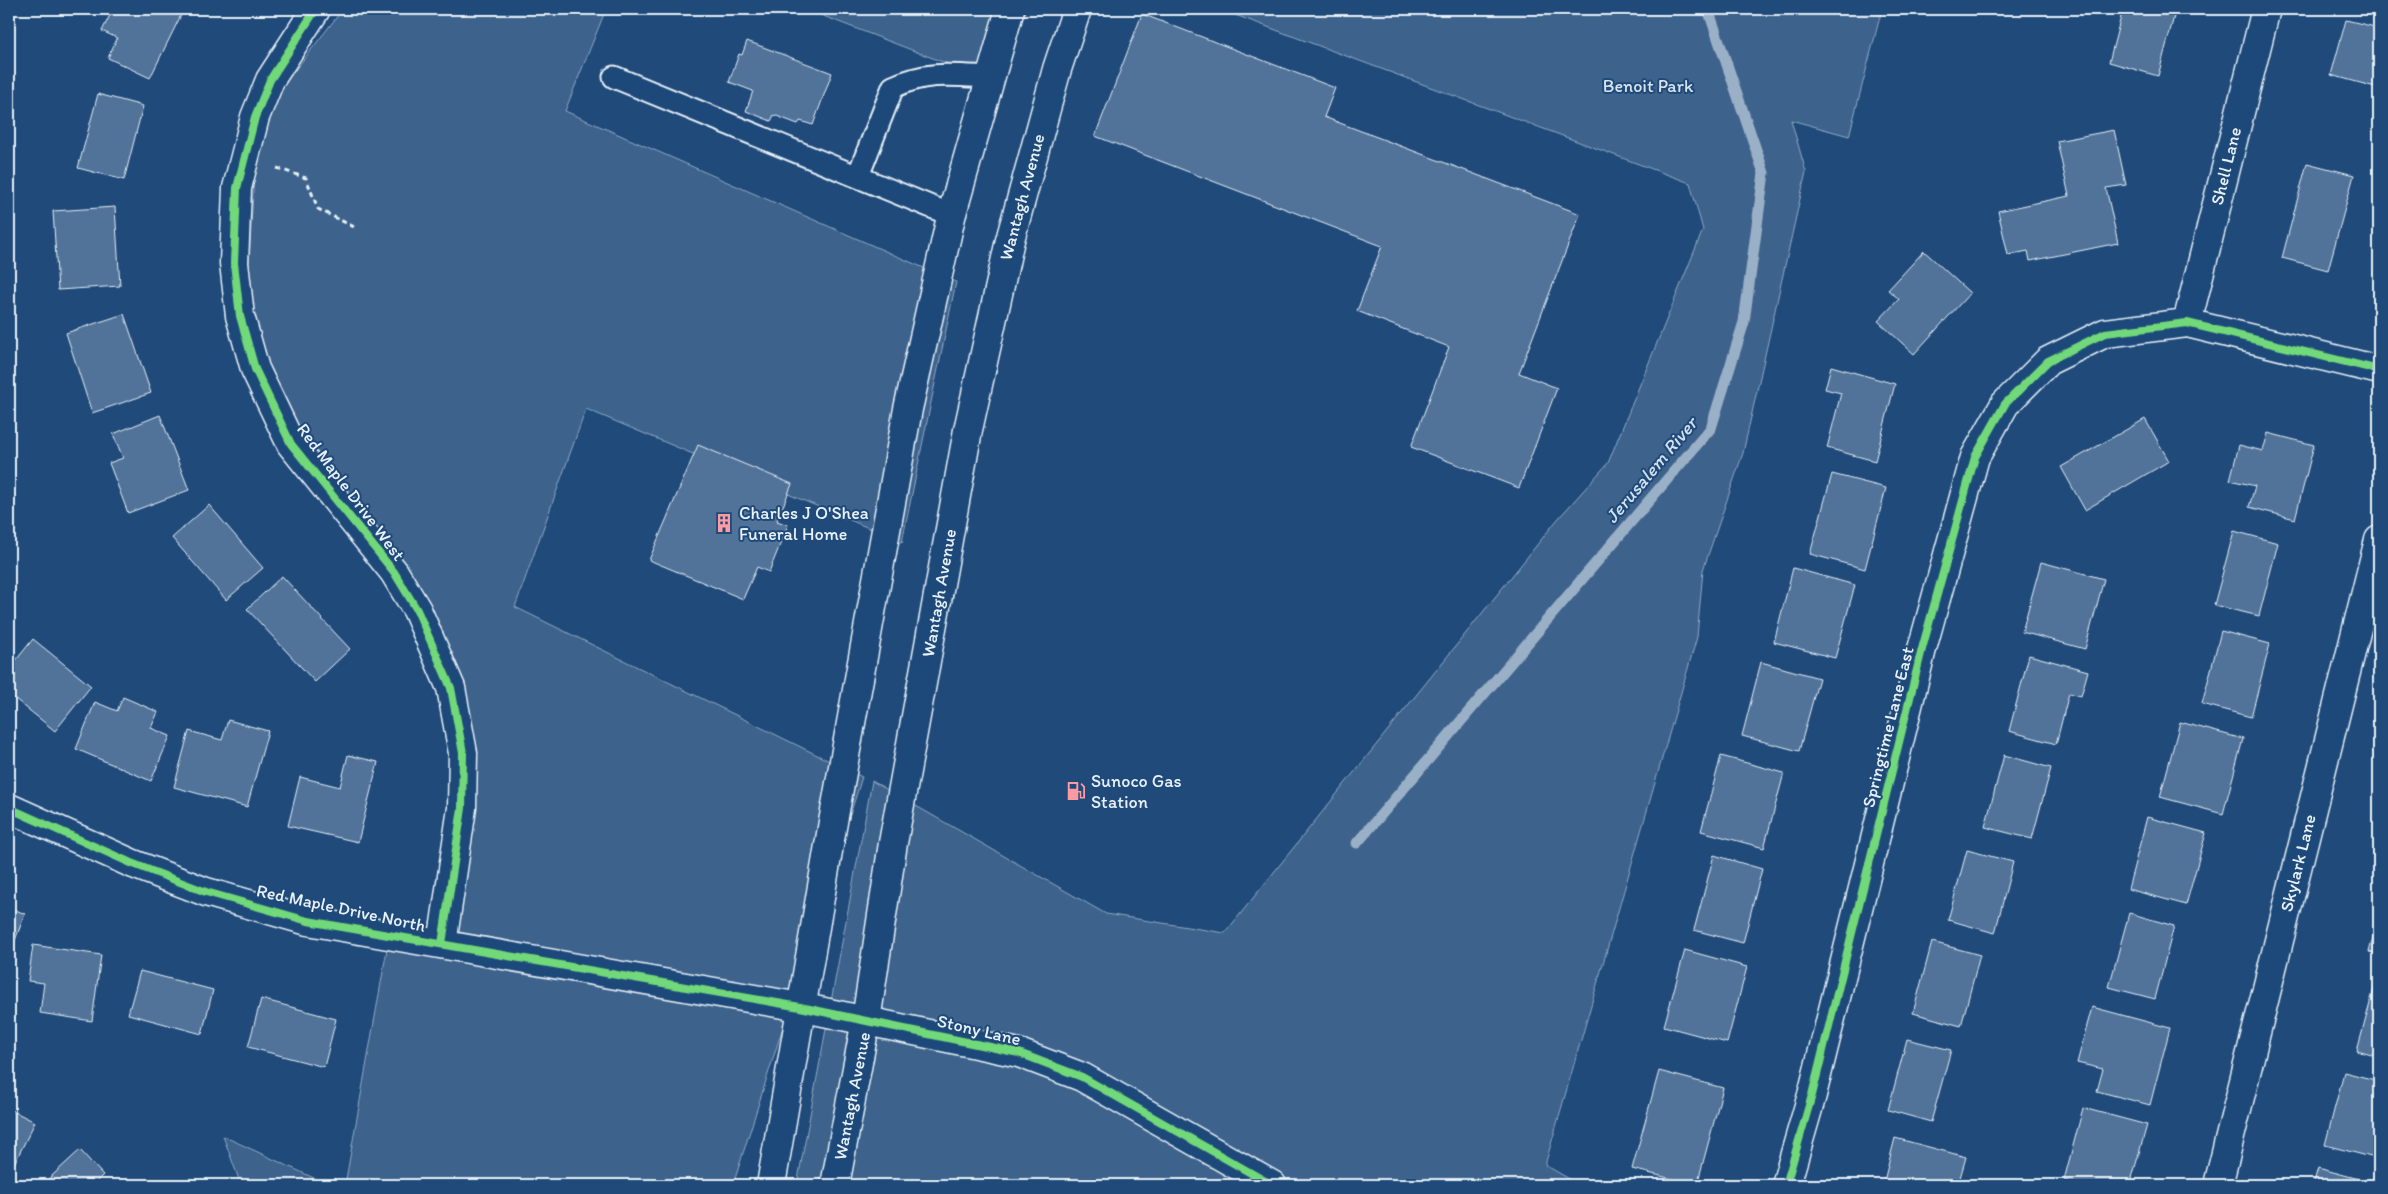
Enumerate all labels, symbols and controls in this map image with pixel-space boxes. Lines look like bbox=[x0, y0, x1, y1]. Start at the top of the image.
park label: Benoit Park bbox=[1603, 75, 1694, 97]
street label: Shell Lane bbox=[2206, 125, 2246, 207]
street label: Wantagh Avenue bbox=[995, 131, 1049, 263]
water label: Jerusalem River bbox=[1600, 410, 1704, 528]
street label: Red Maple Drive West bbox=[292, 419, 410, 565]
place label: Charles J O'Shea Funeral Home bbox=[739, 502, 869, 545]
building icon: Charles J O'Shea Funeral Home bbox=[713, 512, 735, 534]
street label: Wantagh Avenue bbox=[917, 527, 961, 659]
street label: Springtime Lane East bbox=[1857, 644, 1919, 810]
place label: Sunoco Gas Station bbox=[1091, 770, 1182, 813]
fuel station icon: Sunoco Gas Station bbox=[1065, 780, 1087, 802]
street label: Skylark Lane bbox=[2275, 812, 2321, 914]
street label: Red Maple Drive North bbox=[254, 879, 428, 937]
street label: Stony Lane bbox=[935, 1010, 1023, 1050]
street label: Wantagh Avenue bbox=[829, 1030, 875, 1162]

